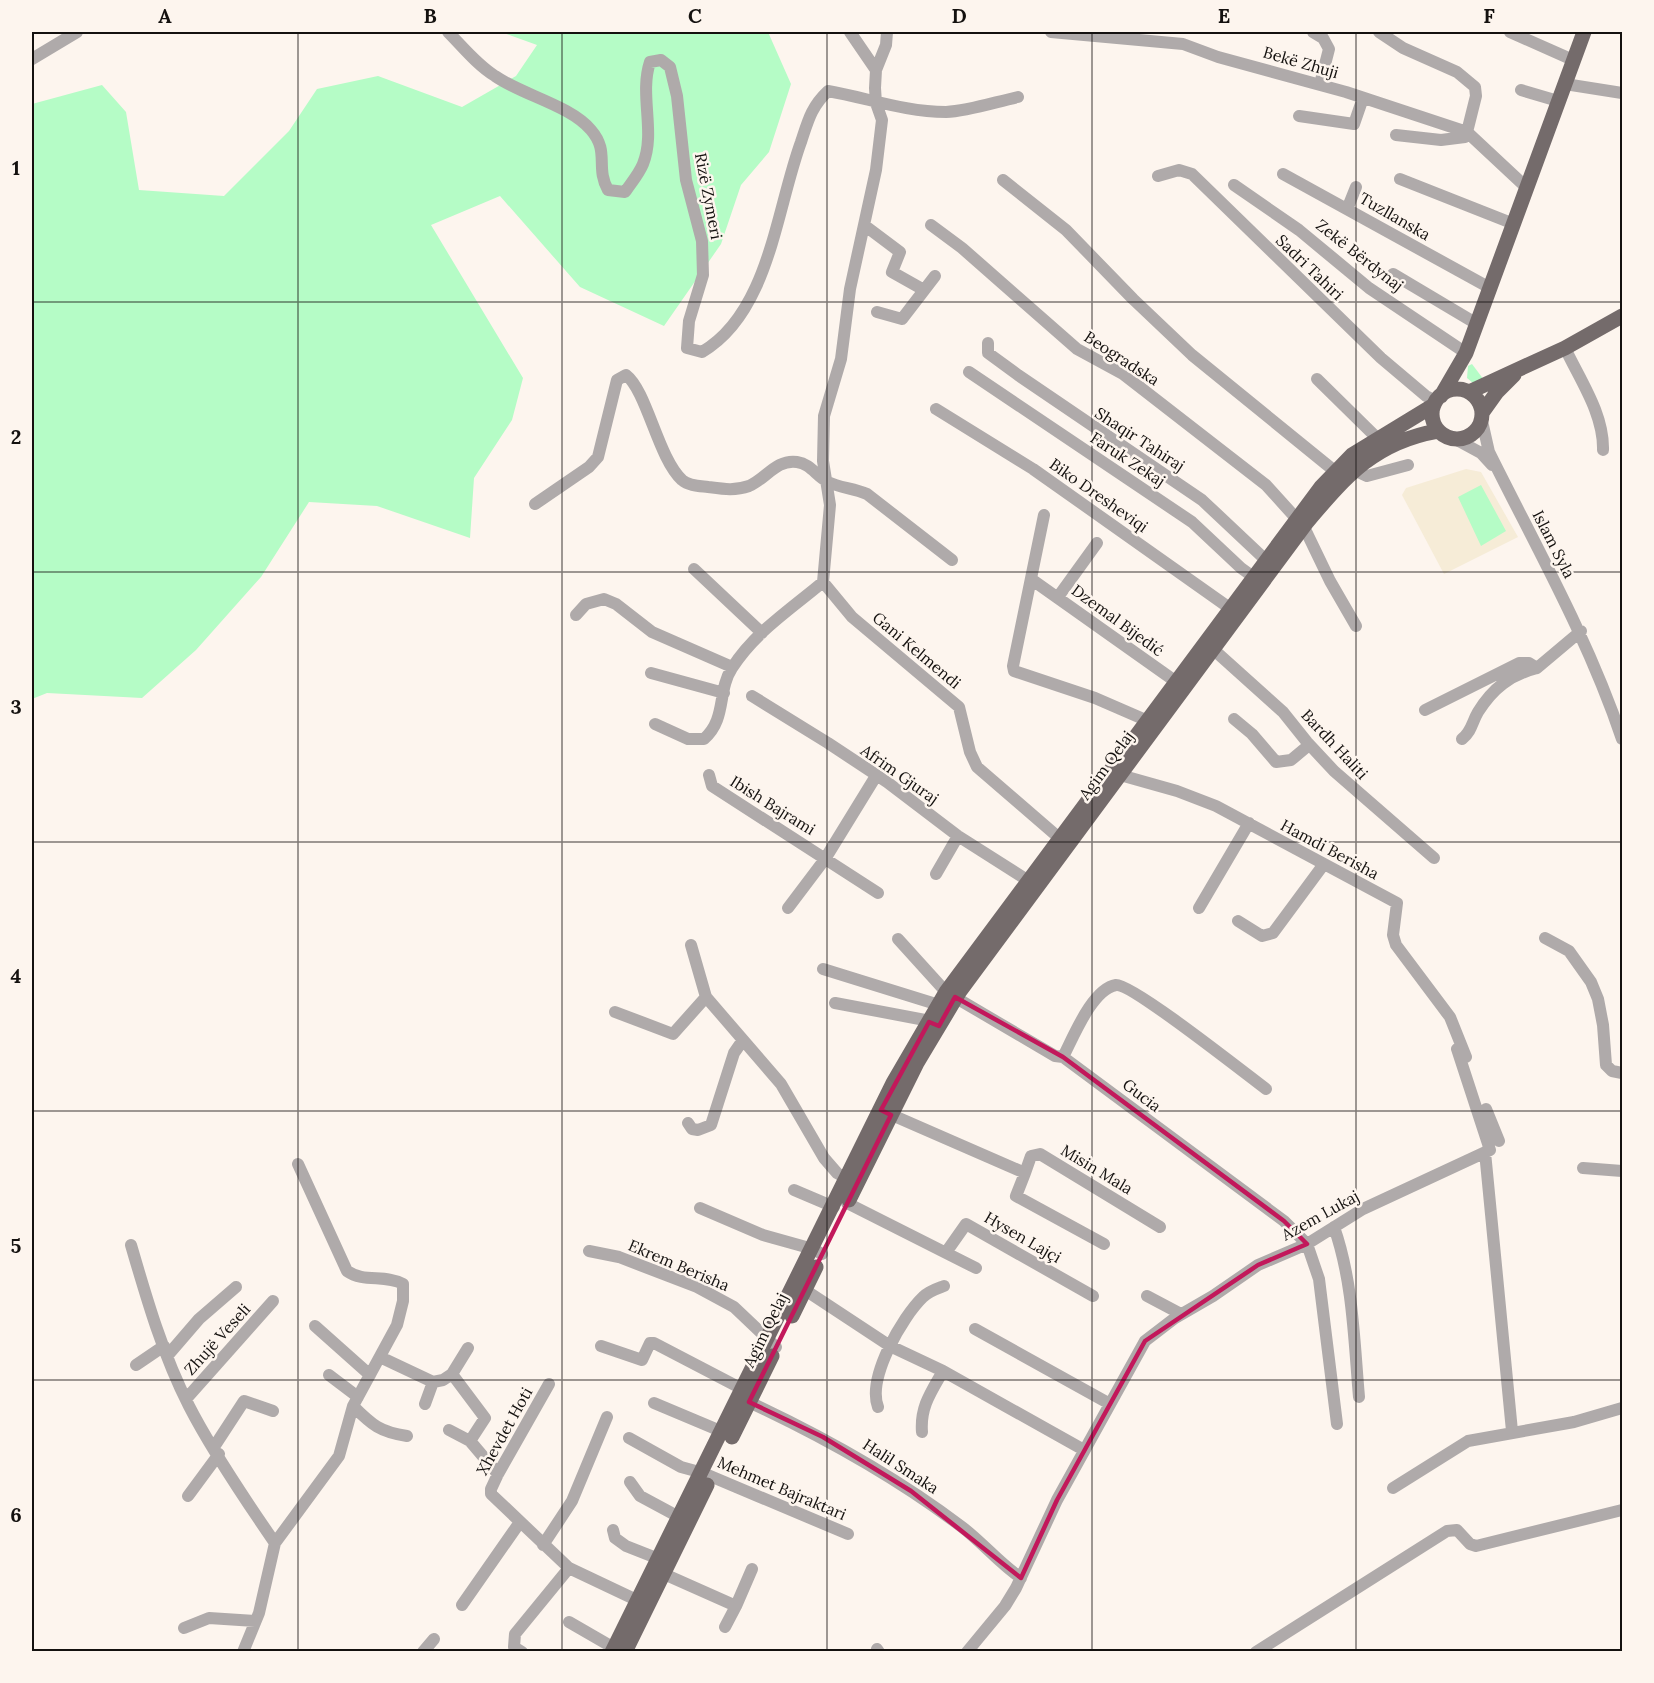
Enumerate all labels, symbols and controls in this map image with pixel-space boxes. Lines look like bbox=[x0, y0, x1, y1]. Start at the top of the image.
text: A bbox=[158, 3, 172, 28]
text: B bbox=[423, 3, 437, 28]
text: C bbox=[688, 3, 702, 28]
text: D bbox=[951, 3, 967, 28]
text: E bbox=[1218, 3, 1230, 28]
text: F bbox=[1483, 3, 1495, 28]
street label: Bekë Zhuji bbox=[1261, 42, 1341, 82]
street label: Rizë Zymeri bbox=[691, 151, 727, 241]
text: 1 bbox=[12, 155, 20, 180]
street label: Tuzllanska bbox=[1356, 188, 1434, 244]
street label: Zekë Bërdynaj bbox=[1312, 215, 1408, 295]
street label: Sadri Tahiri bbox=[1272, 230, 1348, 304]
street label: Beogradska bbox=[1081, 326, 1163, 390]
street label: Shaqir Tahiraj bbox=[1091, 403, 1189, 475]
text: 2 bbox=[11, 424, 21, 449]
street label: Faruk Zekaj bbox=[1087, 427, 1169, 491]
street label: Biko Dresheviqi bbox=[1046, 454, 1152, 536]
street label: Islam Syla bbox=[1528, 507, 1580, 581]
street label: Dzemal Bijedić bbox=[1068, 580, 1168, 660]
street label: Gani Kelmendi bbox=[869, 607, 965, 693]
text: 3 bbox=[10, 694, 22, 719]
street label: Bardh Haliti bbox=[1297, 705, 1373, 783]
street label: Agim Qelaj bbox=[1074, 727, 1138, 804]
street label: Afrim Gjuraj bbox=[856, 739, 943, 808]
street label: Ibish Bajrami bbox=[727, 771, 819, 839]
street label: Hamdi Berisha bbox=[1277, 815, 1383, 883]
text: 4 bbox=[11, 963, 22, 988]
street label: Gucia bbox=[1119, 1074, 1165, 1116]
street label: Misin Mala bbox=[1057, 1140, 1137, 1198]
street label: Azem Lukaj bbox=[1277, 1186, 1362, 1245]
street label: Hysen Lajçi bbox=[981, 1207, 1065, 1267]
text: 5 bbox=[11, 1233, 22, 1258]
street label: Ekrem Berisha bbox=[625, 1235, 733, 1295]
street label: Agim Qelaj bbox=[738, 1289, 792, 1371]
street label: Zhujë Veseli bbox=[180, 1299, 254, 1379]
street label: Xhevdet Hoti bbox=[472, 1384, 536, 1478]
street label: Halil Smaka bbox=[859, 1434, 943, 1498]
street label: Mehmet Bajraktari bbox=[715, 1452, 849, 1524]
text: 6 bbox=[10, 1502, 22, 1527]

